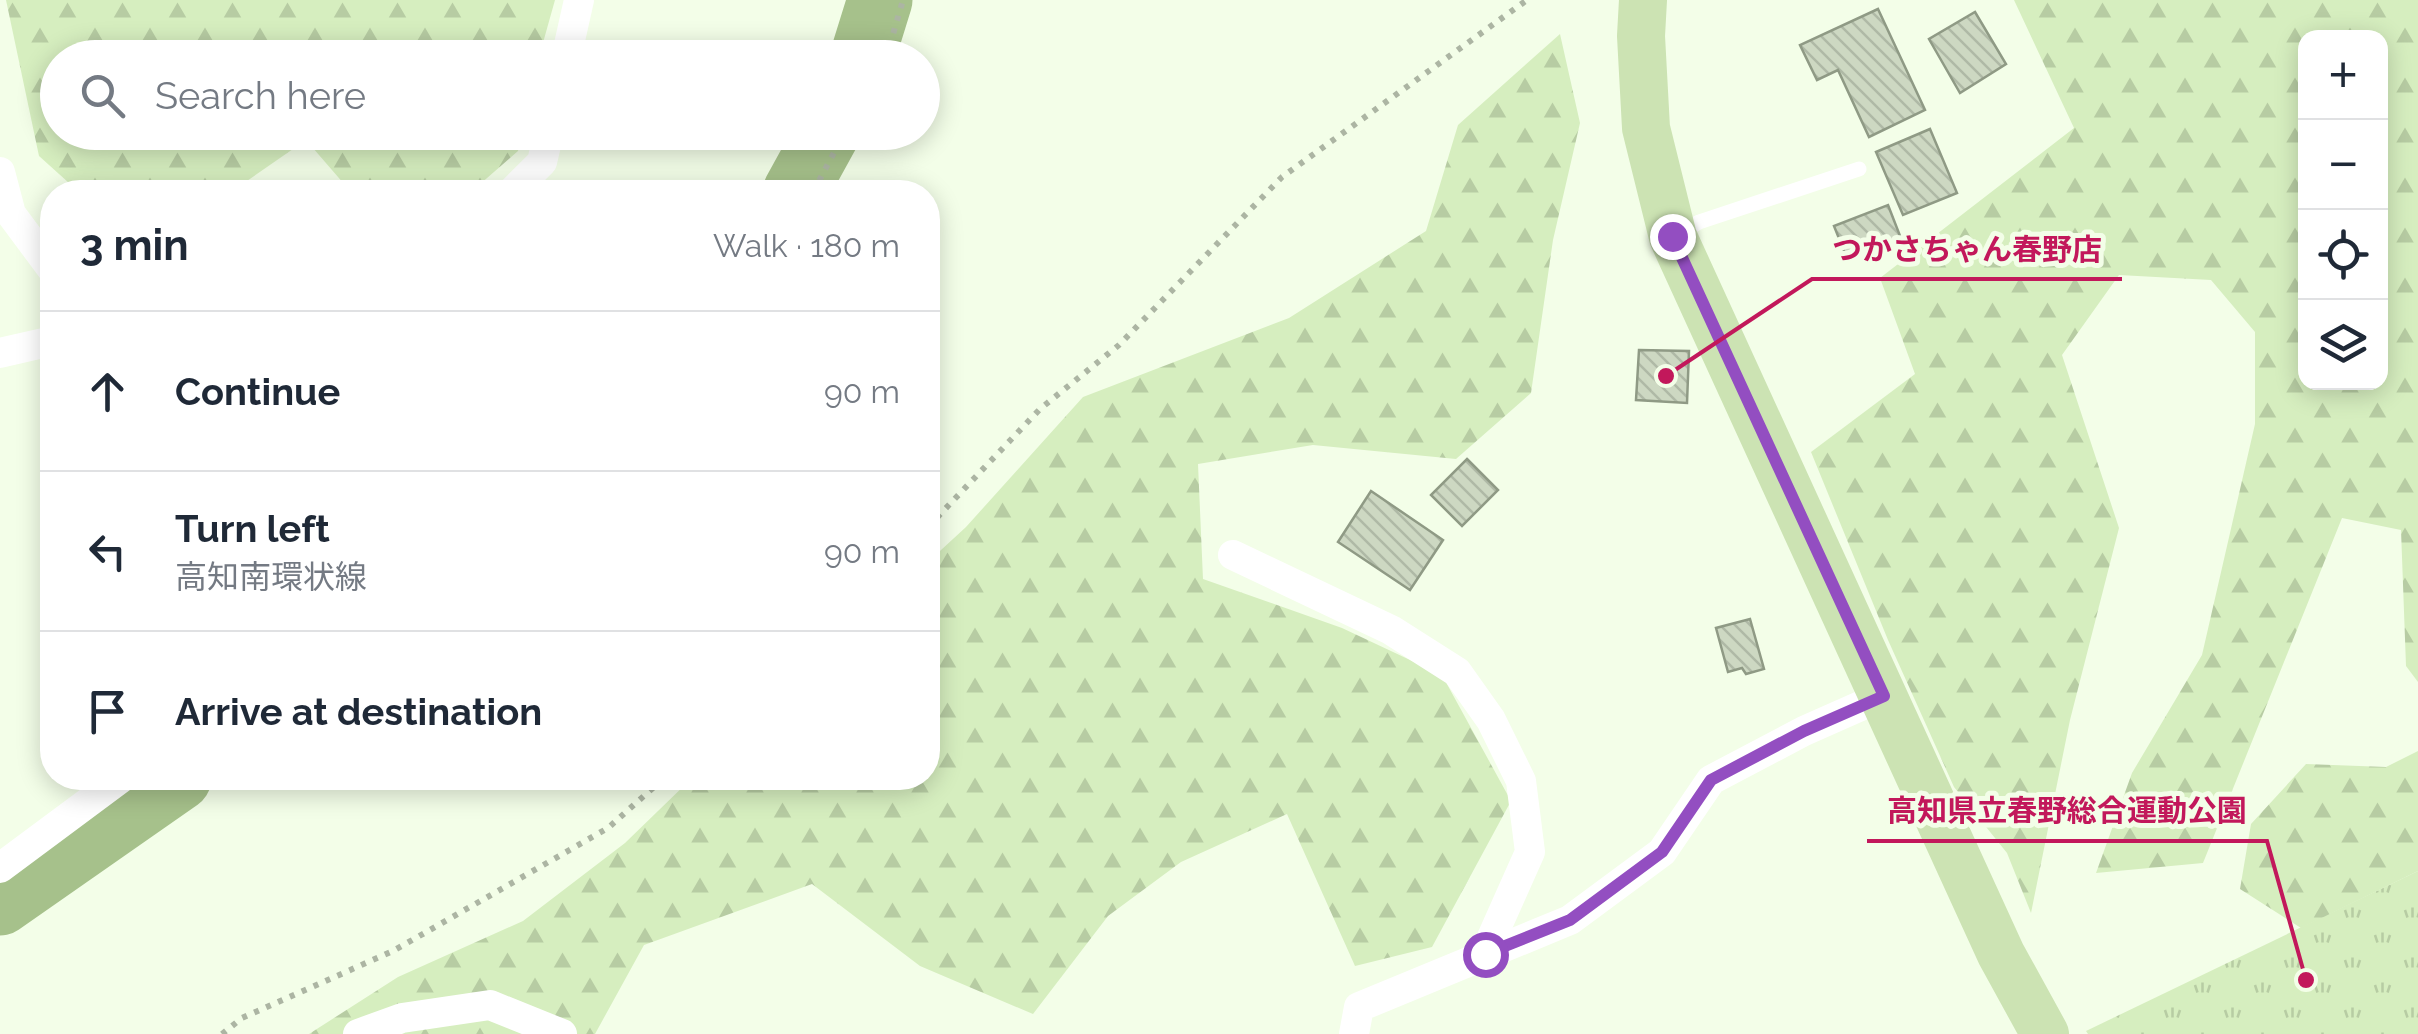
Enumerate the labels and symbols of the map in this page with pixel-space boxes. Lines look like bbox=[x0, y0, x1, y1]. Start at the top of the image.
route end bbox=[1650, 214, 1696, 260]
callout: つかさちゃん春野店 bbox=[1812, 219, 2122, 279]
text: つかさちゃん春野店 bbox=[1832, 232, 2102, 267]
callout: 高知県立春野総合運動公園 bbox=[1867, 781, 2267, 841]
text: 高知県立春野総合運動公園 bbox=[1887, 793, 2247, 828]
route start bbox=[1463, 932, 1509, 978]

